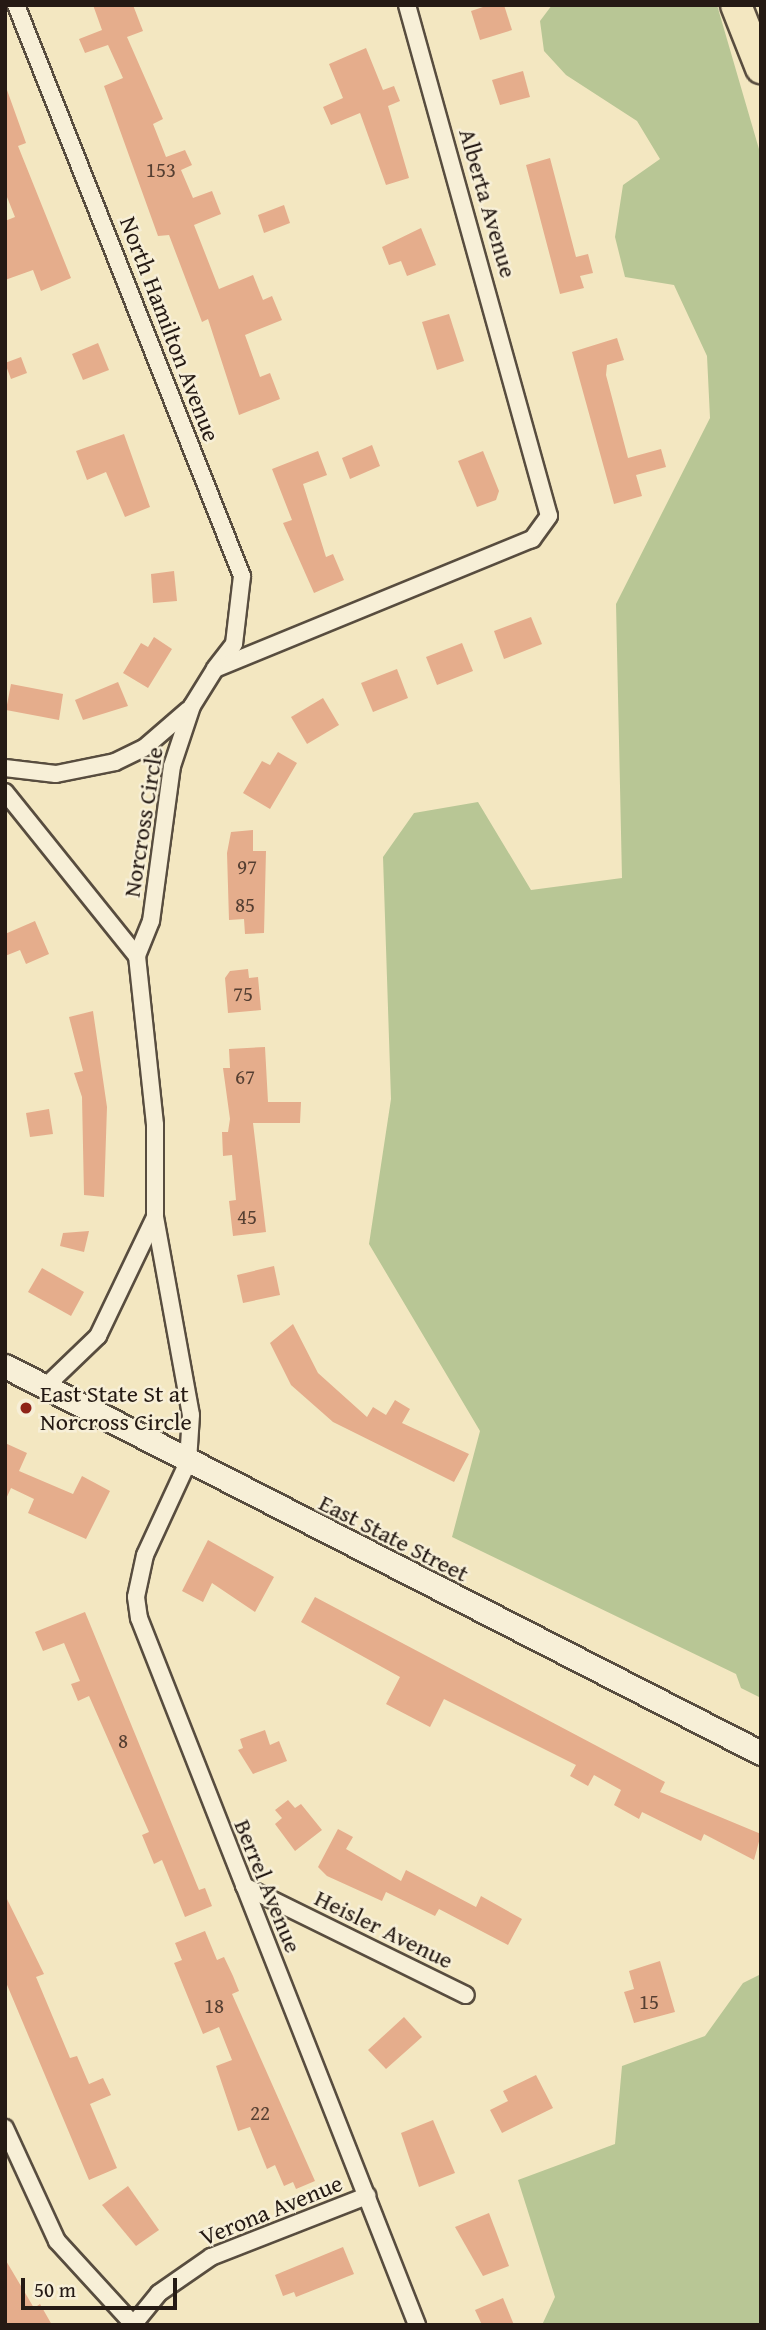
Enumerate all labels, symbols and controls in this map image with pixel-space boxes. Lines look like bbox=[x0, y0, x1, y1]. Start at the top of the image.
street label: Alberta Avenue bbox=[453, 125, 523, 281]
house number: 153 bbox=[146, 157, 176, 183]
street label: North Hamilton Avenue bbox=[114, 212, 226, 446]
street label: Norcross Circle bbox=[117, 745, 169, 899]
house number: 97 bbox=[237, 854, 257, 880]
house number: 85 bbox=[235, 892, 255, 918]
house number: 75 bbox=[233, 981, 253, 1007]
house number: 67 bbox=[235, 1064, 255, 1090]
house number: 45 bbox=[237, 1204, 257, 1230]
place label: East State St at Norcross Circle bbox=[40, 1380, 192, 1436]
marker: East State St at Norcross Circle bbox=[18, 1400, 34, 1416]
street label: East State Street bbox=[314, 1488, 474, 1588]
house number: 8 bbox=[118, 1728, 128, 1754]
street label: Berrel Avenue bbox=[228, 1815, 308, 1957]
street label: Heisler Avenue bbox=[310, 1883, 458, 1975]
house number: 15 bbox=[639, 1989, 659, 2015]
house number: 18 bbox=[204, 1993, 224, 2019]
house number: 22 bbox=[250, 2100, 270, 2126]
street label: Verona Avenue bbox=[196, 2168, 346, 2252]
scale bar bbox=[24, 2264, 180, 2308]
text: 50 m bbox=[34, 2274, 76, 2305]

